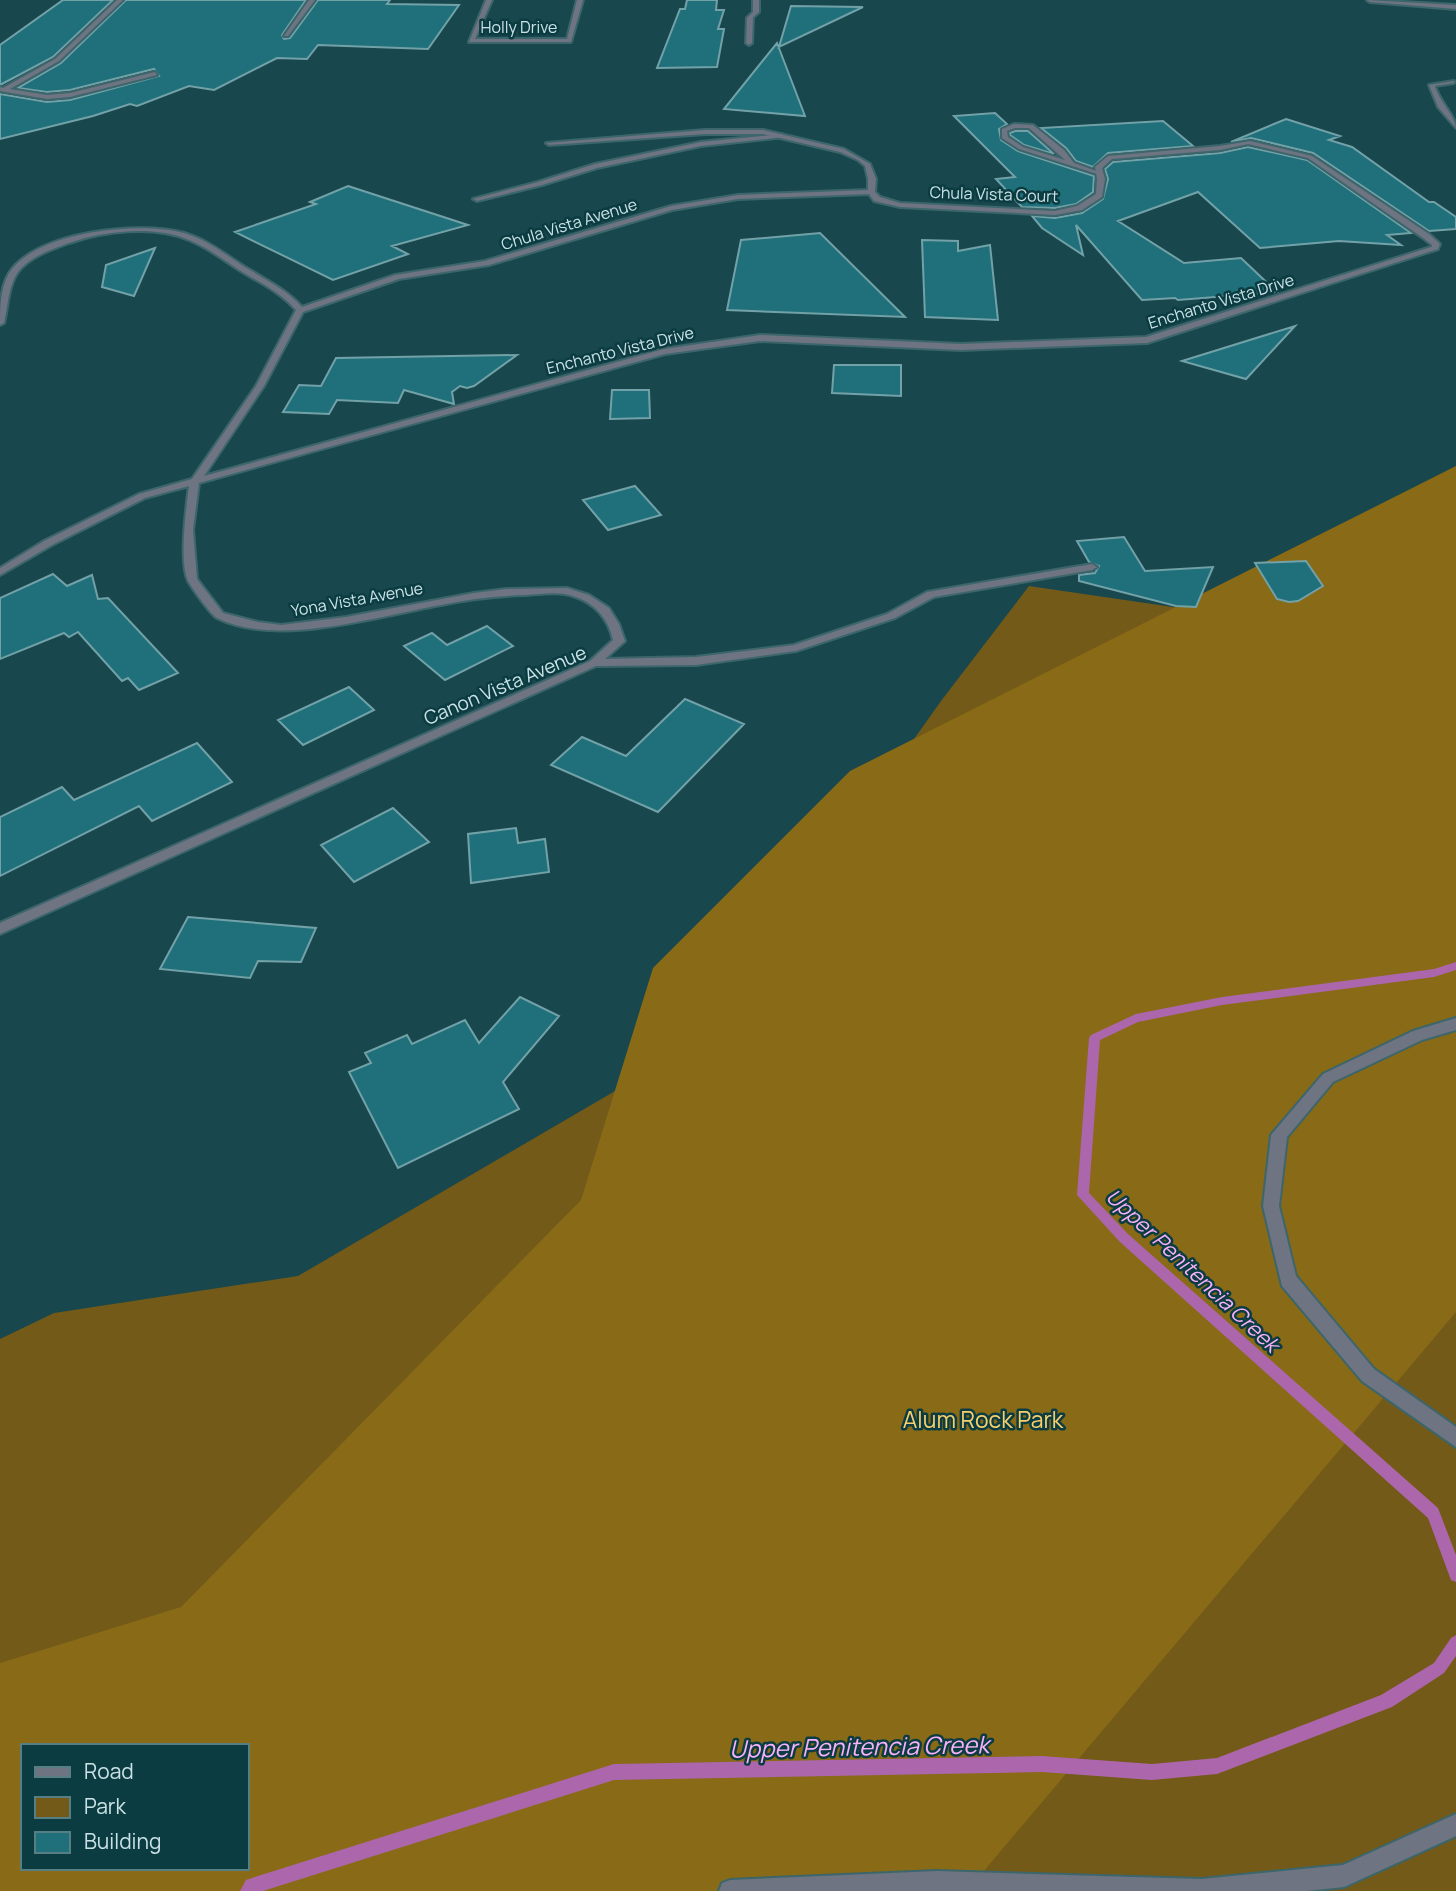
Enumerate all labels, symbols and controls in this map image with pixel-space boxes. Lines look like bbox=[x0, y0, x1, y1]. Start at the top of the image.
street label: Holly Drive bbox=[481, 16, 557, 38]
street label: Chula Vista Court bbox=[929, 181, 1059, 207]
street label: Chula Vista Avenue bbox=[498, 193, 640, 255]
street label: Enchanto Vista Drive bbox=[1145, 268, 1297, 334]
street label: Enchanto Vista Drive bbox=[544, 321, 696, 379]
street label: Yona Vista Avenue bbox=[289, 577, 425, 621]
street label: Canon Vista Avenue bbox=[420, 639, 590, 731]
water label: Upper Penitencia Creek bbox=[1100, 1182, 1288, 1360]
park label: Alum Rock Park bbox=[903, 1403, 1064, 1435]
water label: Upper Penitencia Creek bbox=[729, 1727, 992, 1765]
legend bbox=[21, 1744, 248, 1870]
text: Road bbox=[84, 1757, 134, 1785]
text: Park bbox=[84, 1792, 126, 1820]
text: Building bbox=[84, 1827, 161, 1855]

